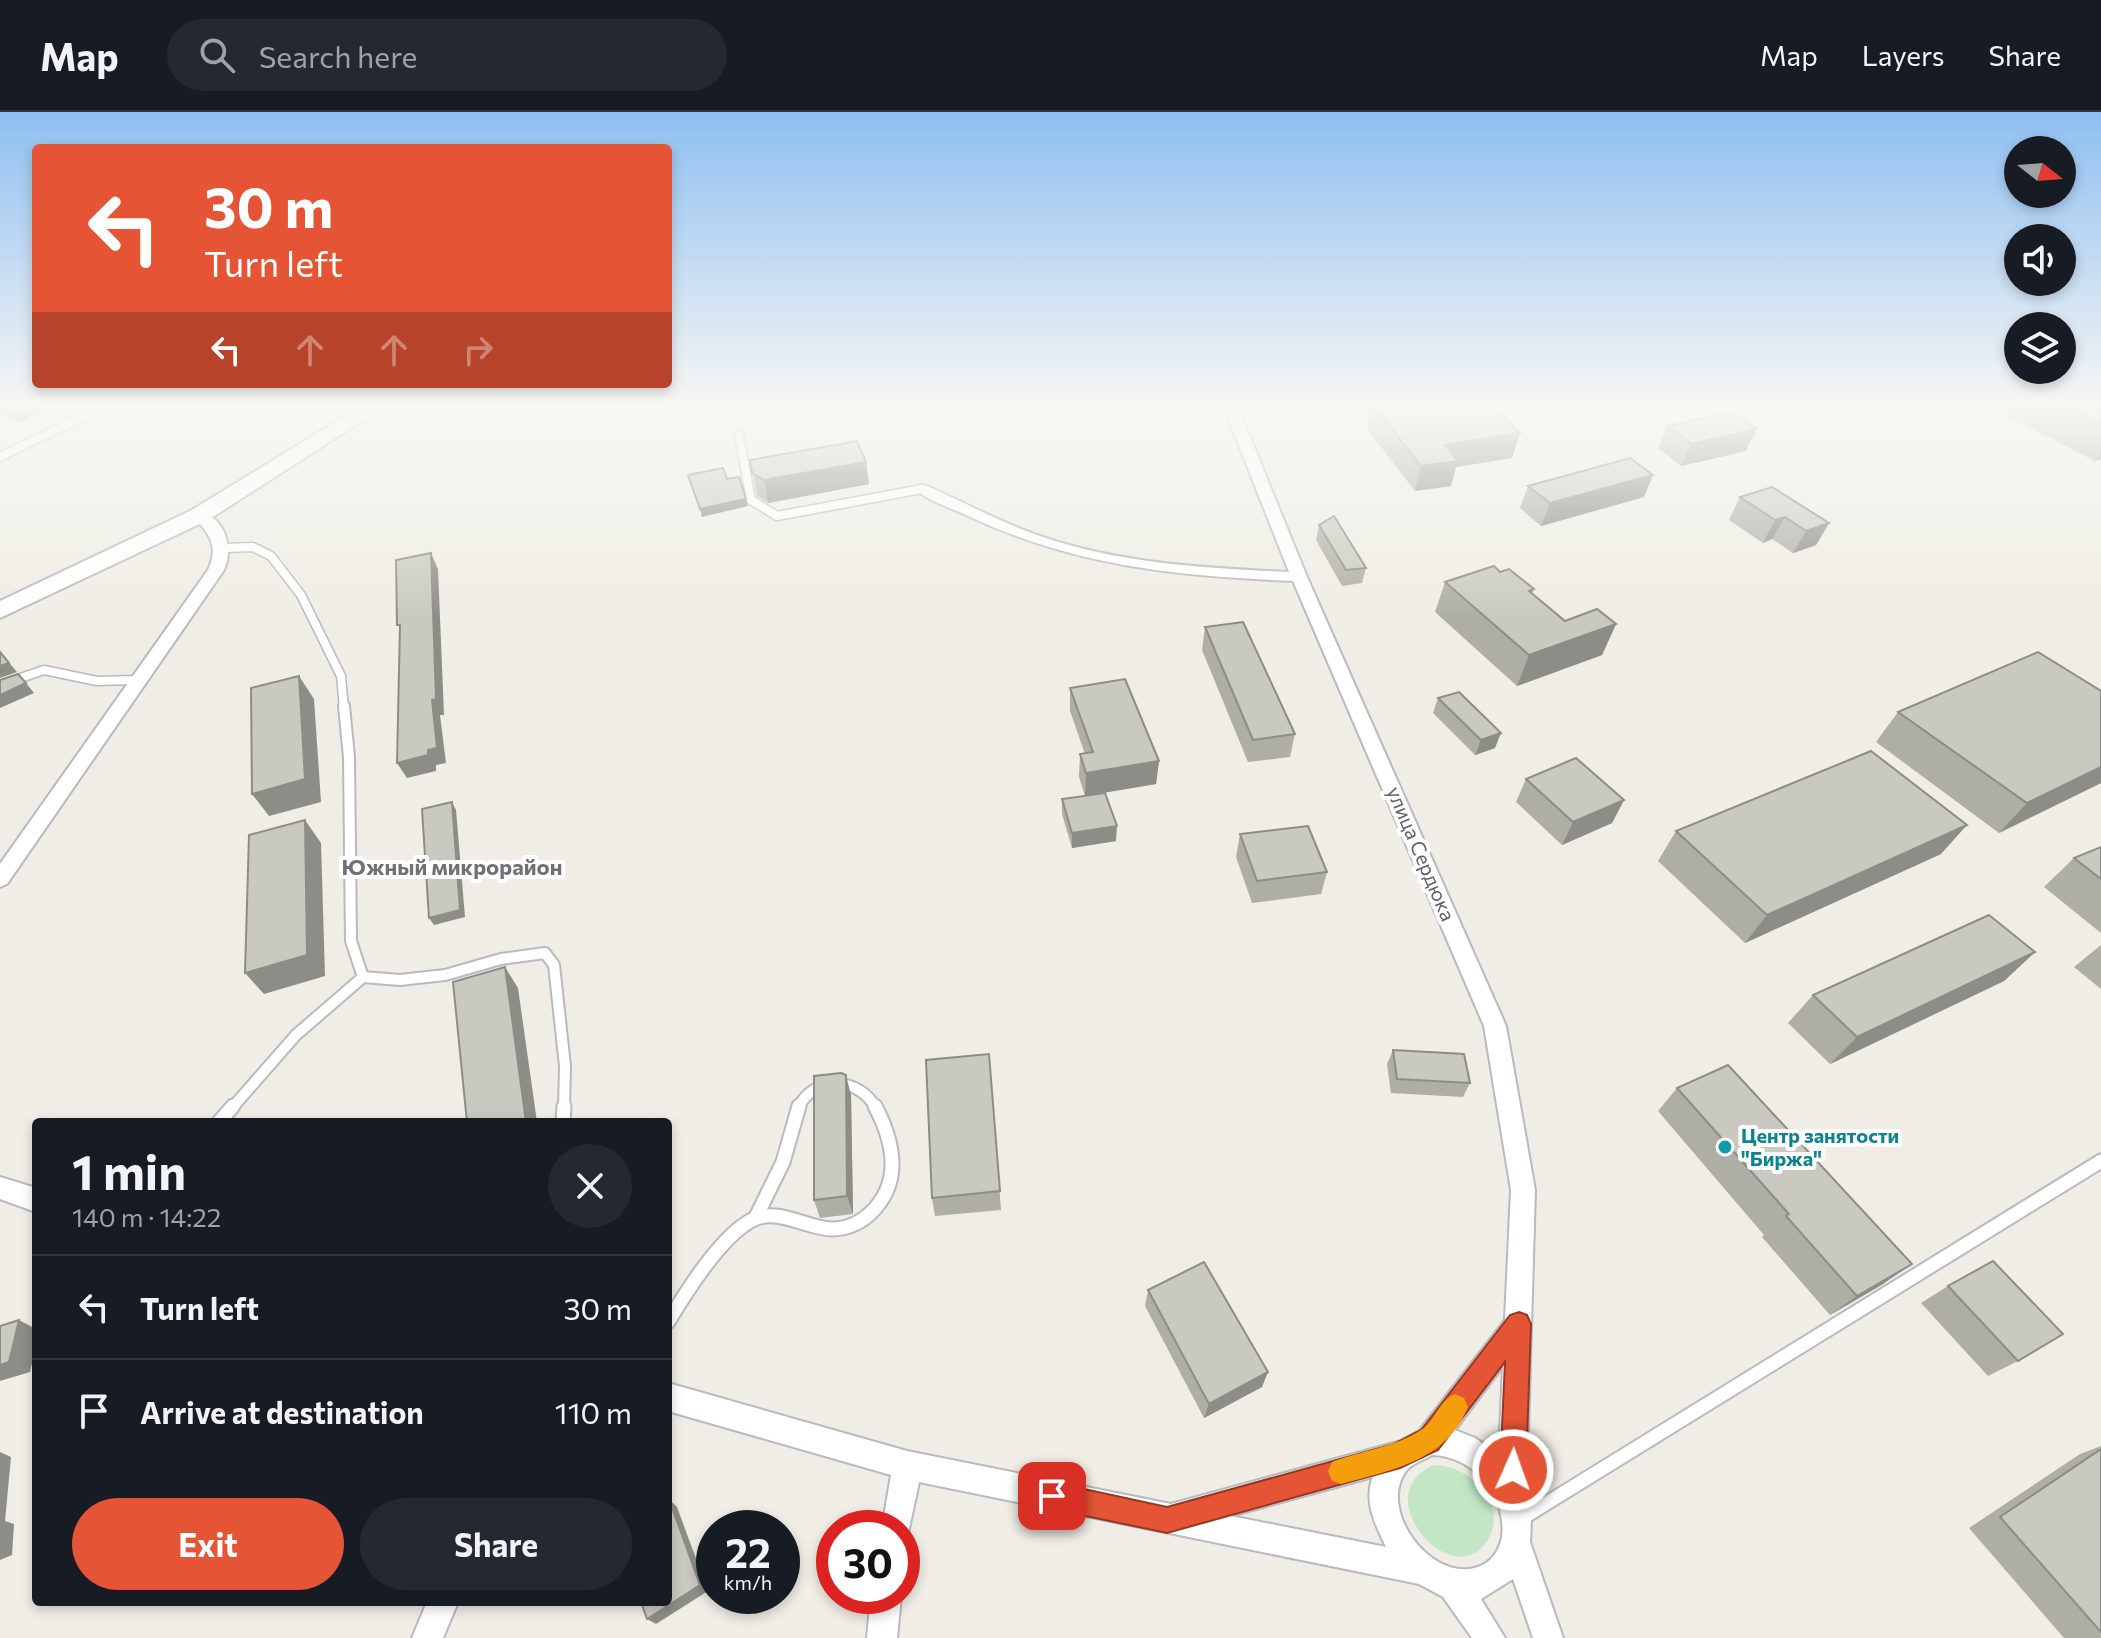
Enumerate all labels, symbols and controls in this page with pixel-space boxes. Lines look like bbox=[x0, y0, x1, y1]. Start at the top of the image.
search box bbox=[167, 19, 727, 91]
text: Map bbox=[40, 32, 119, 79]
icon: search bbox=[195, 33, 239, 77]
text: Search here bbox=[259, 37, 417, 74]
text: Map bbox=[1760, 38, 1818, 72]
text: Layers bbox=[1862, 38, 1944, 72]
text: Share bbox=[1988, 38, 2061, 72]
north arrow bbox=[2004, 136, 2076, 208]
map controls bbox=[2004, 136, 2076, 384]
text: 30 m bbox=[204, 171, 333, 240]
icon: left bbox=[72, 176, 176, 280]
button: sound bbox=[2004, 224, 2076, 296]
text: Turn left bbox=[204, 240, 343, 284]
button: layers bbox=[2004, 312, 2076, 384]
icon: left bbox=[204, 328, 248, 372]
icon: ahead bbox=[288, 328, 332, 372]
icon: ahead bbox=[372, 328, 416, 372]
icon: right bbox=[456, 328, 500, 372]
street label: улица Сердюка bbox=[1383, 783, 1461, 924]
district label: Южный микрорайон bbox=[342, 853, 562, 880]
place label: Центр занятости "Биржа" bbox=[1741, 1123, 1899, 1170]
marker: Центр занятости "Биржа" bbox=[1716, 1138, 1734, 1156]
text: 1 min bbox=[72, 1141, 186, 1200]
button: close bbox=[548, 1144, 632, 1228]
text: 140 m · 14:22 bbox=[72, 1201, 221, 1232]
icon: left bbox=[72, 1285, 116, 1329]
text: Turn left bbox=[140, 1289, 259, 1326]
text: 30 m bbox=[563, 1289, 632, 1326]
icon: arrive bbox=[72, 1389, 116, 1433]
text: Arrive at destination bbox=[140, 1393, 424, 1430]
text: 110 m bbox=[555, 1393, 632, 1430]
position arrow bbox=[1471, 1428, 1555, 1512]
pin bbox=[1018, 1462, 1086, 1530]
icon: arrive bbox=[1030, 1474, 1074, 1518]
button: Exit bbox=[72, 1498, 344, 1590]
button: Share bbox=[360, 1498, 632, 1590]
speed limit sign: 30 bbox=[816, 1510, 920, 1614]
text: 22 bbox=[725, 1527, 771, 1576]
text: km/h bbox=[724, 1570, 772, 1594]

